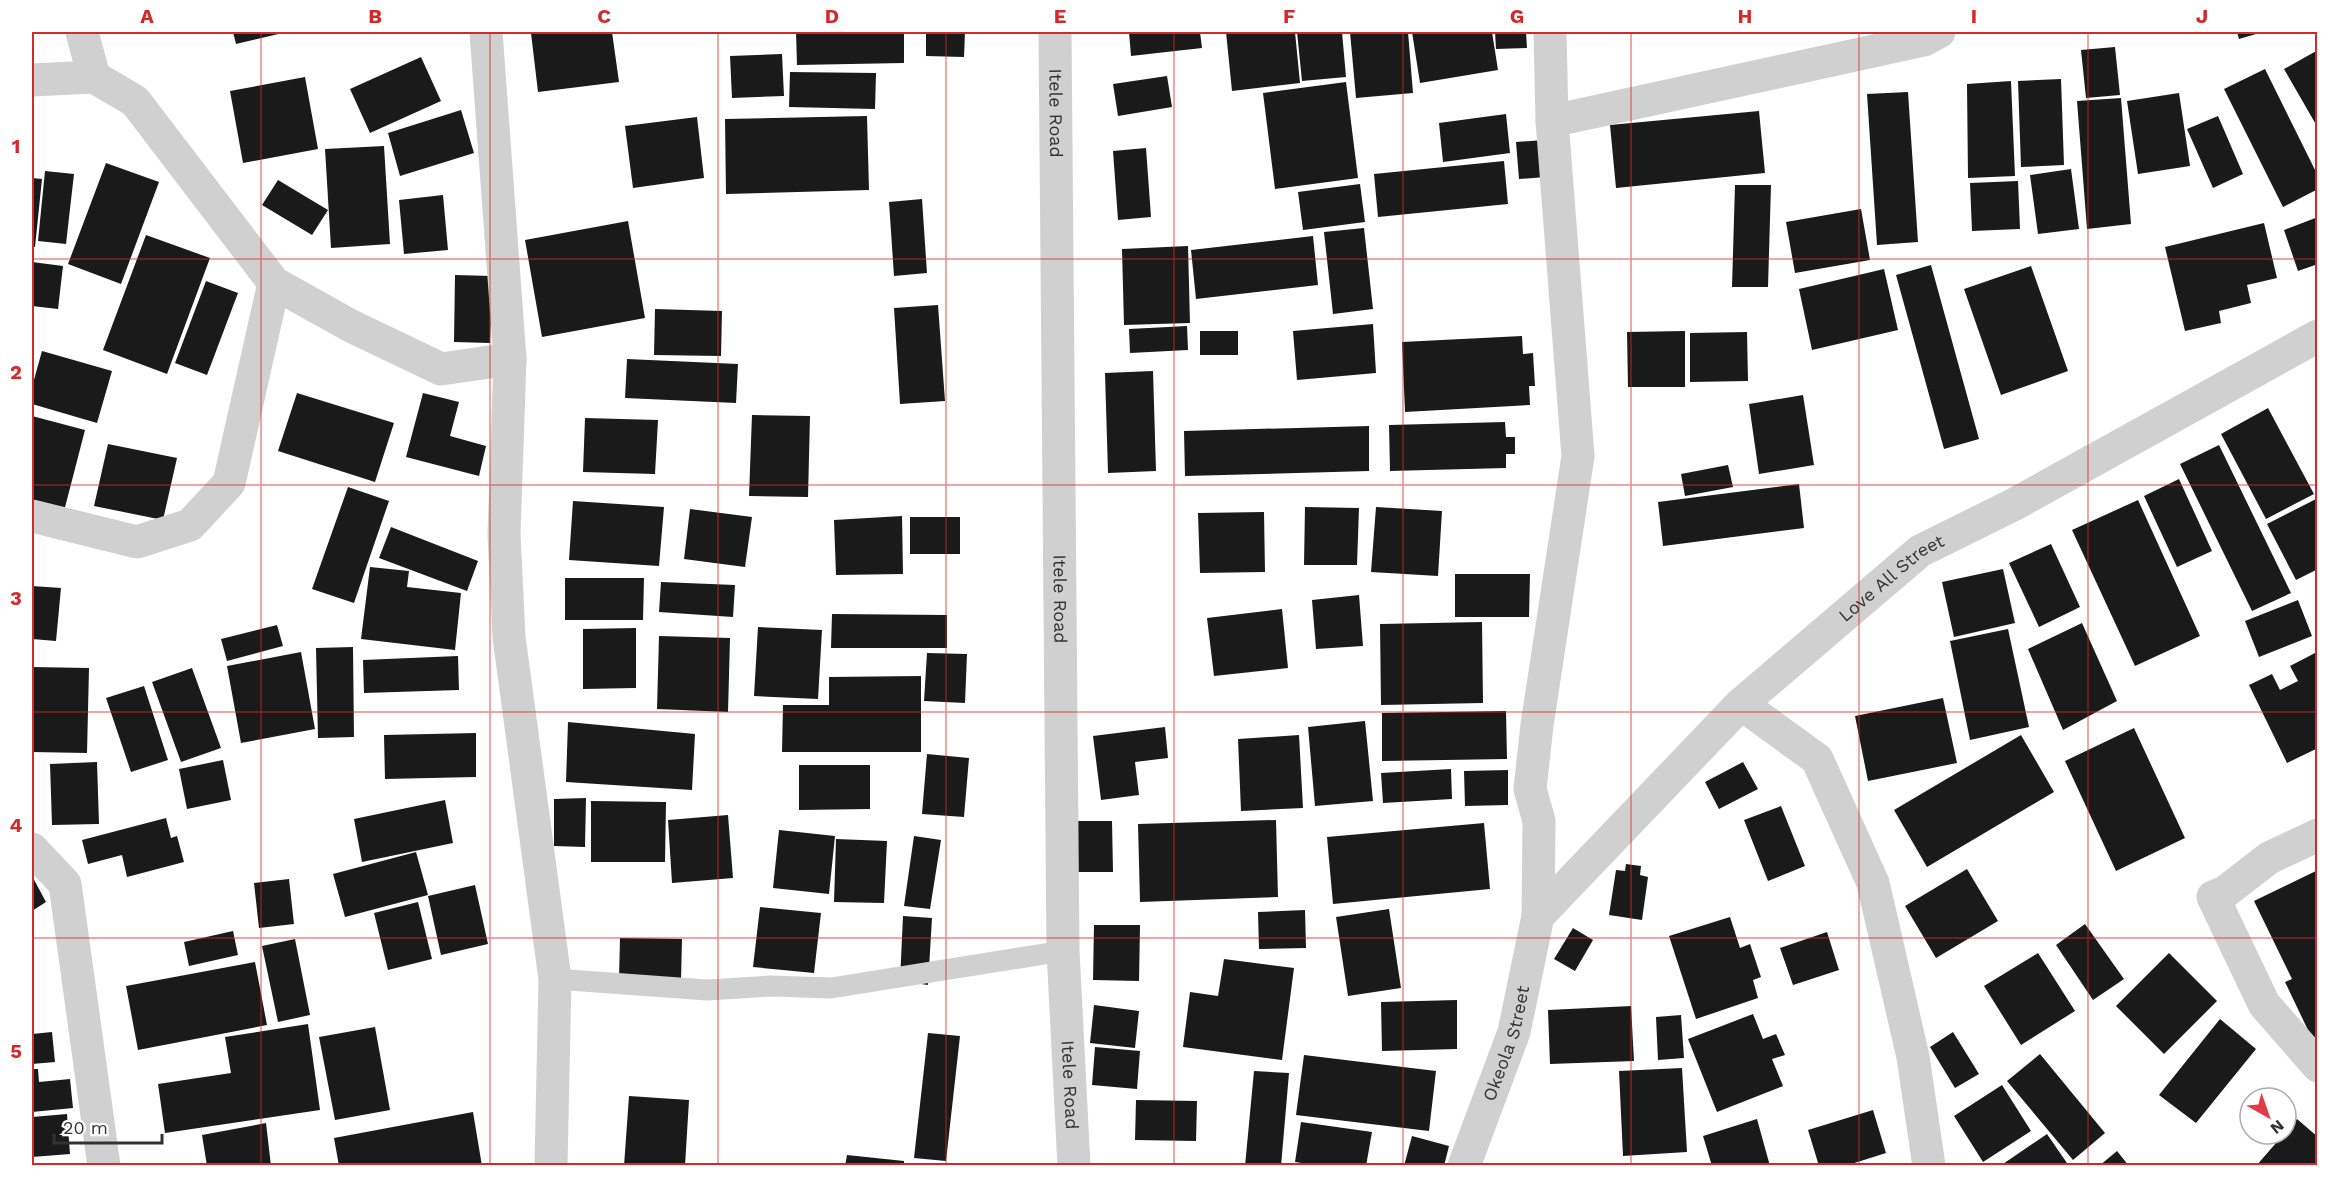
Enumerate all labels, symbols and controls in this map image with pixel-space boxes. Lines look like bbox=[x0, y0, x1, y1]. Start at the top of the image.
text: A bbox=[140, 4, 154, 28]
text: B bbox=[368, 4, 382, 28]
text: C bbox=[597, 4, 611, 28]
text: D bbox=[825, 4, 839, 28]
text: E bbox=[1054, 4, 1066, 28]
text: F bbox=[1283, 4, 1295, 28]
text: G bbox=[1510, 4, 1524, 28]
text: H bbox=[1738, 4, 1752, 28]
text: I bbox=[1971, 4, 1977, 28]
text: J bbox=[2196, 4, 2208, 28]
street label: Itele Road bbox=[1045, 68, 1067, 158]
text: 1 bbox=[12, 134, 20, 158]
text: 2 bbox=[10, 360, 22, 384]
street label: Love All Street bbox=[1834, 530, 1948, 626]
street label: Itele Road bbox=[1050, 554, 1071, 644]
text: 3 bbox=[10, 586, 22, 610]
text: 4 bbox=[10, 813, 23, 837]
street label: Okeola Street bbox=[1478, 983, 1533, 1104]
text: 5 bbox=[10, 1039, 22, 1063]
street label: Itele Road bbox=[1058, 1040, 1083, 1130]
north arrow bbox=[2238, 1086, 2298, 1146]
scale bar bbox=[54, 1107, 162, 1145]
text: N bbox=[2267, 1116, 2288, 1138]
text: 20 m bbox=[63, 1117, 108, 1138]

